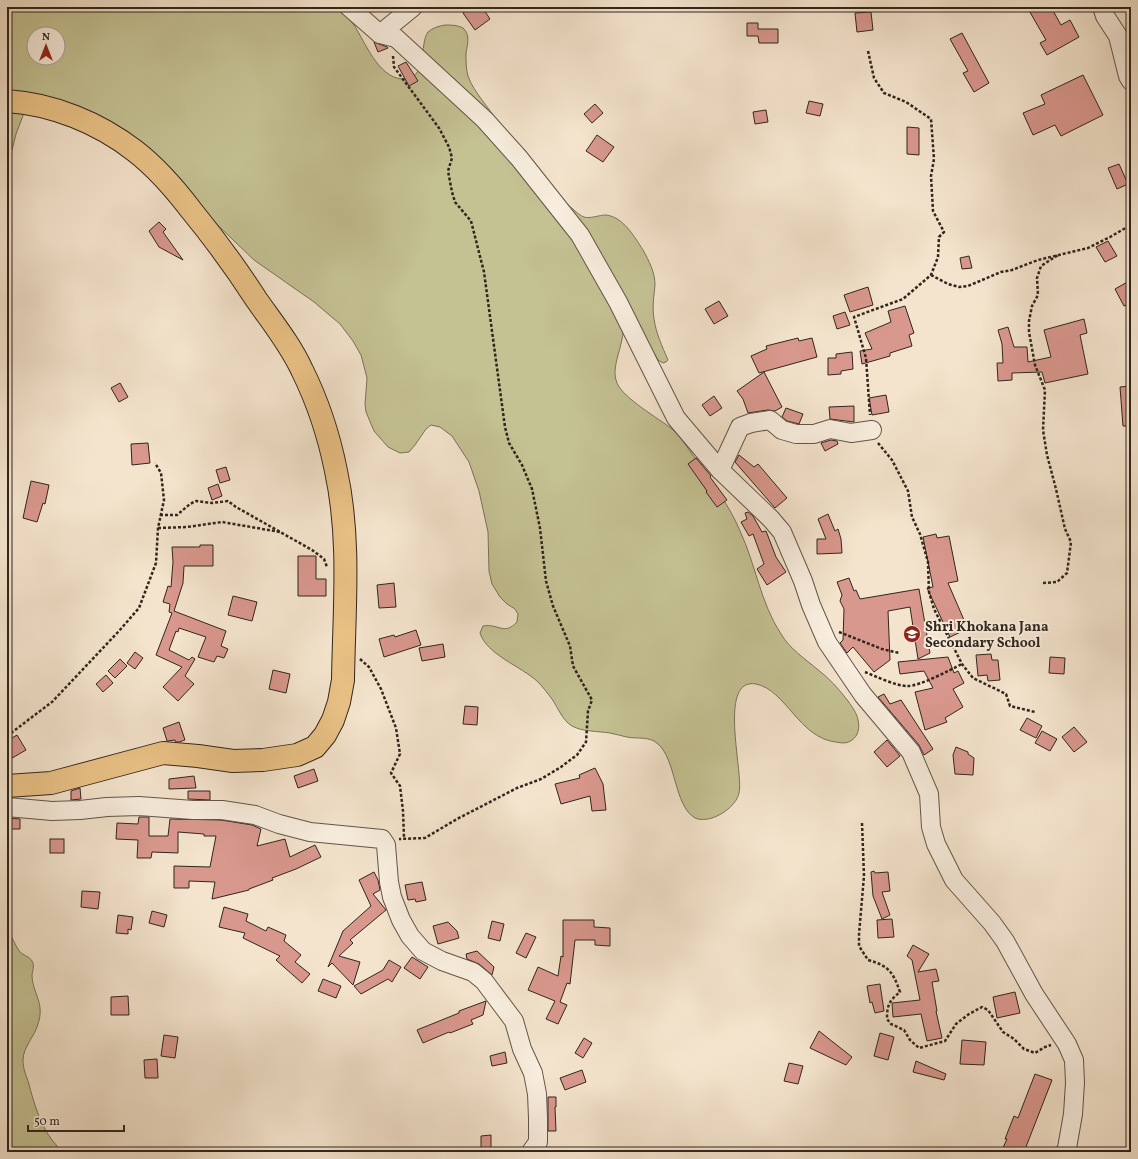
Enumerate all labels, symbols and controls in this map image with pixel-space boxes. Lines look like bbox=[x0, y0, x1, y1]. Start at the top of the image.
north arrow bbox=[26, 26, 66, 66]
text: N bbox=[42, 30, 50, 45]
place label: Shri Khokana Jana Secondary School bbox=[925, 618, 1049, 653]
school or university icon: Shri Khokana Jana Secondary School bbox=[902, 624, 922, 644]
scale bar bbox=[28, 1107, 124, 1133]
text: 50 m bbox=[34, 1114, 60, 1130]

